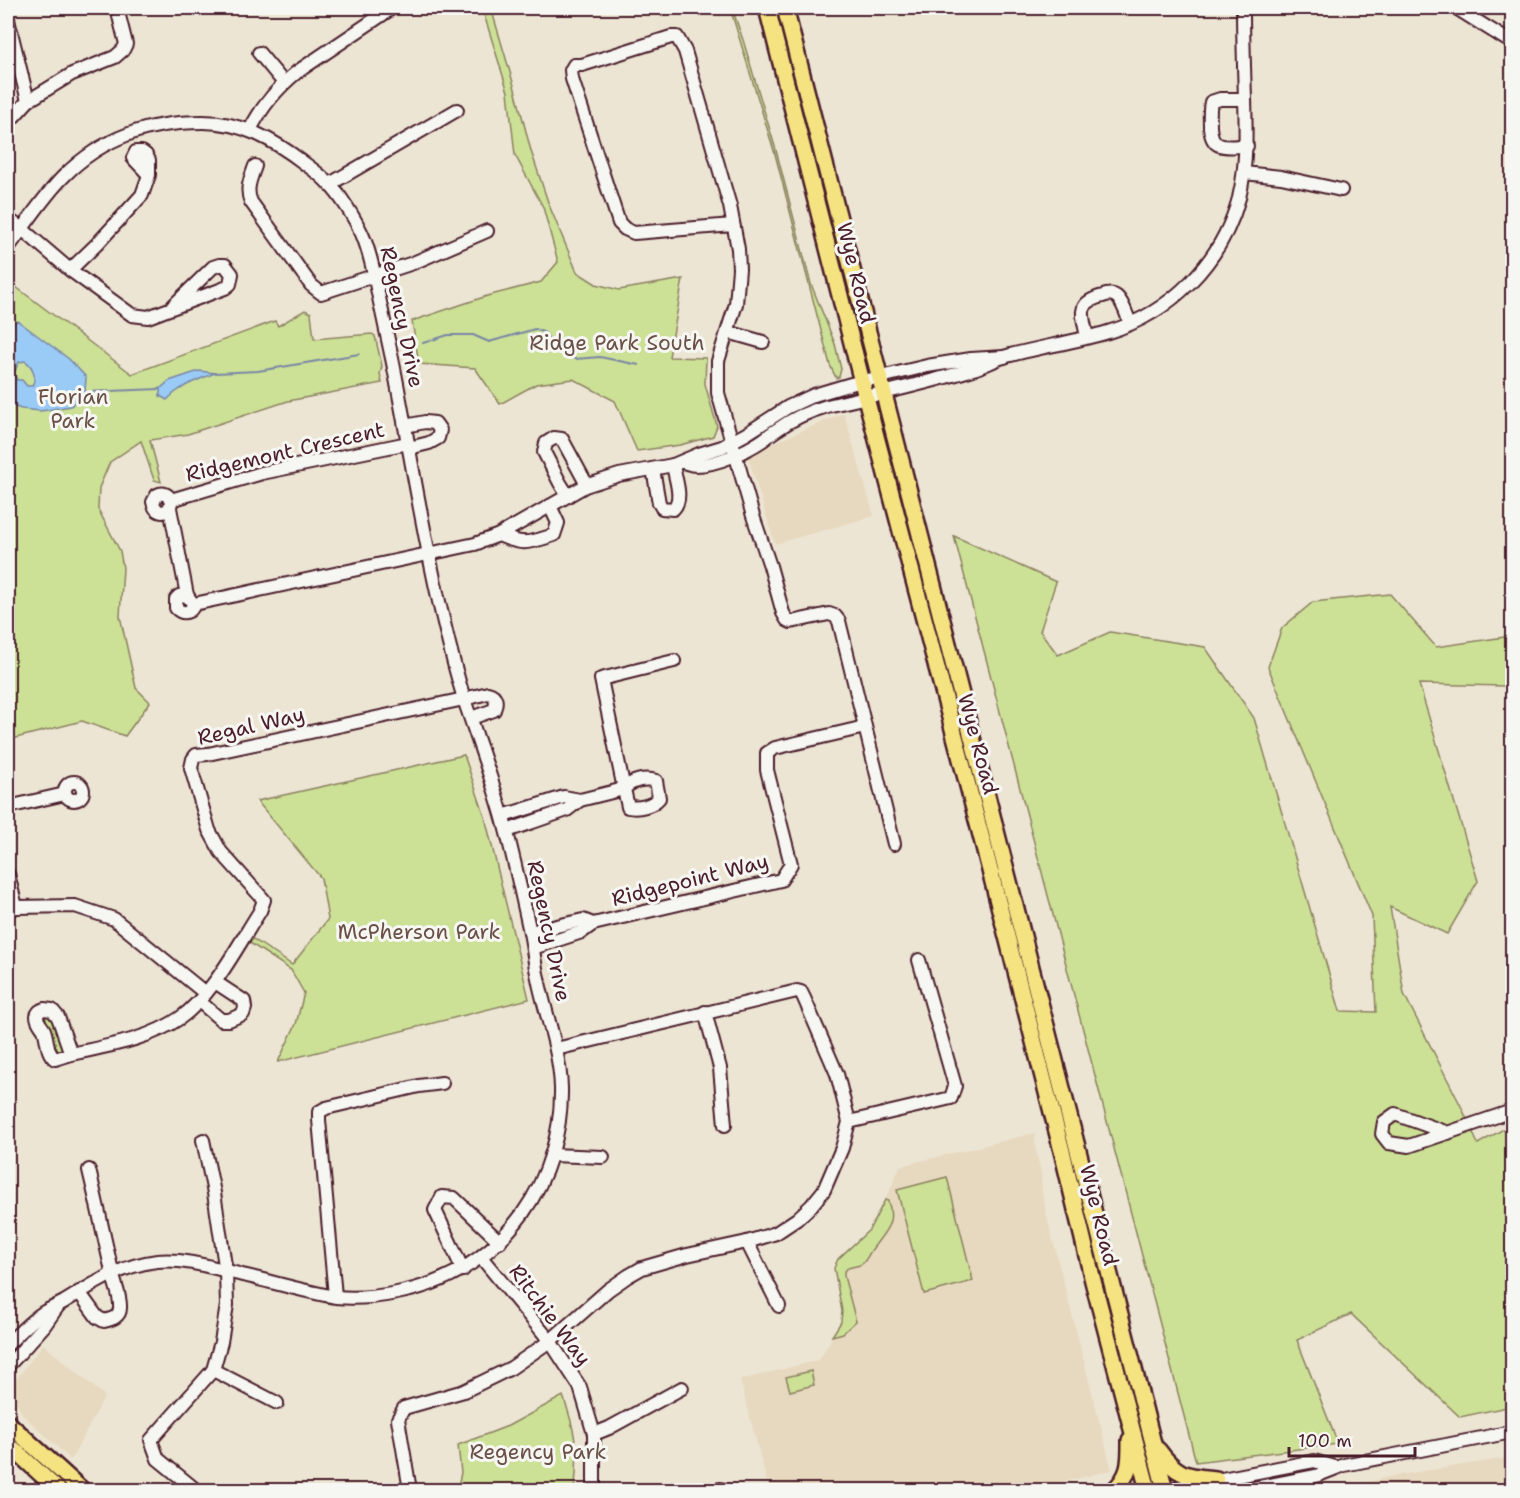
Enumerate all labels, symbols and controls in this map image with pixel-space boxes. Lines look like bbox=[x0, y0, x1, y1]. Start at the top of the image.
street label: Wye Road bbox=[830, 219, 882, 327]
street label: Regency Drive bbox=[373, 244, 431, 390]
park label: Ridge Park South bbox=[529, 329, 705, 357]
park label: Florian Park bbox=[38, 383, 108, 435]
street label: Ridgemont Crescent bbox=[183, 415, 387, 489]
street label: Wye Road bbox=[951, 690, 1005, 798]
street label: Regal Way bbox=[195, 700, 307, 752]
street label: Ridgepoint Way bbox=[609, 847, 771, 913]
street label: Regency Drive bbox=[520, 858, 578, 1004]
park label: McPherson Park bbox=[337, 918, 501, 946]
street label: Wye Road bbox=[1073, 1161, 1125, 1269]
street label: Ritchie Way bbox=[503, 1258, 597, 1372]
scale bar bbox=[1289, 1420, 1415, 1458]
text: 100 m bbox=[1298, 1429, 1352, 1453]
park label: Regency Park bbox=[469, 1438, 607, 1466]

